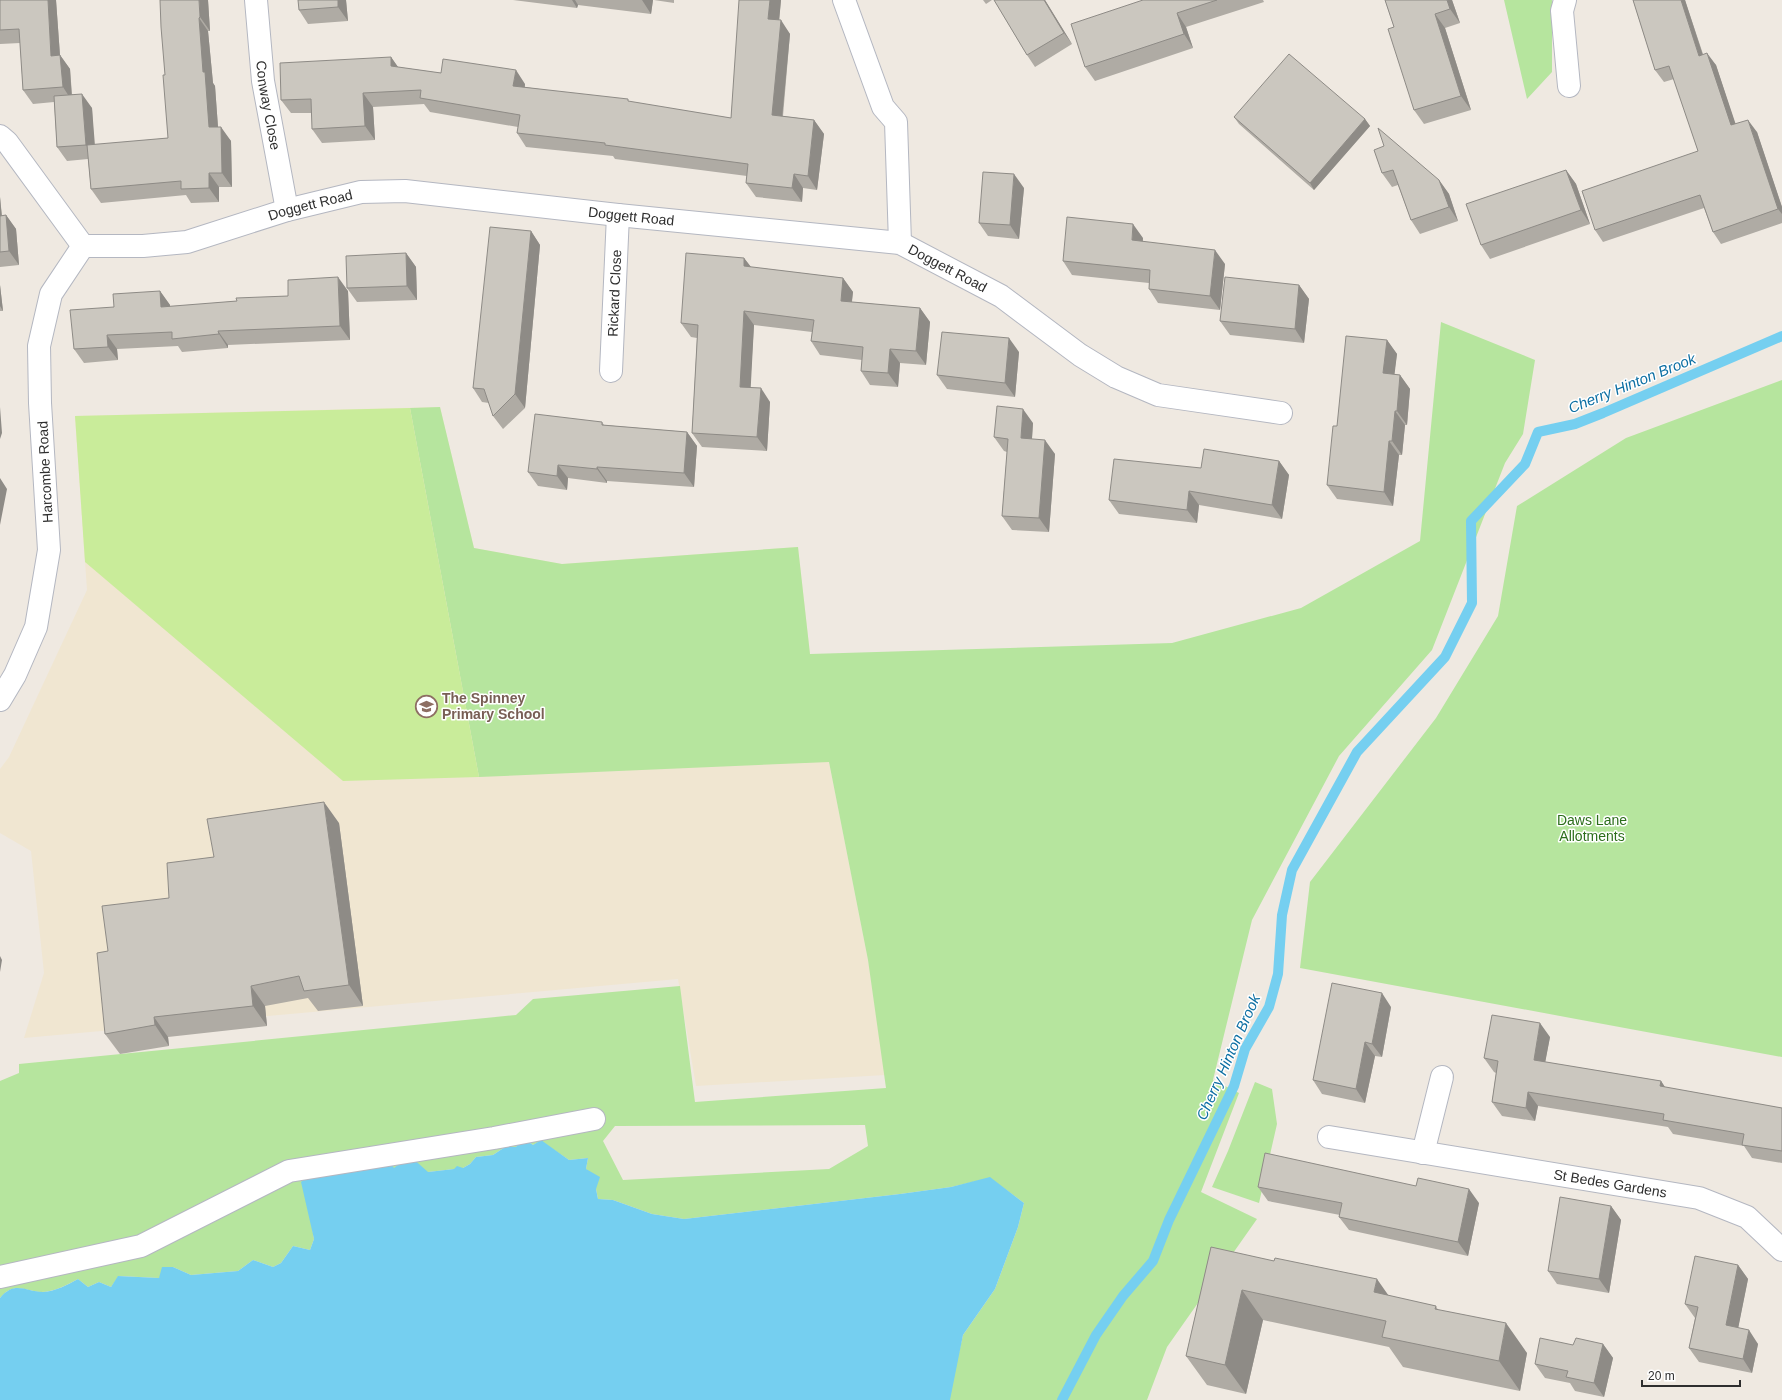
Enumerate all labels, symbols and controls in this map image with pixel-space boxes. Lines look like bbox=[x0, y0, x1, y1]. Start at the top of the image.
street label: Conway Close bbox=[253, 60, 284, 151]
street label: Doggett Road bbox=[266, 186, 354, 224]
street label: Doggett Road bbox=[587, 204, 675, 229]
street label: Doggett Road bbox=[906, 241, 990, 295]
street label: Rickard Close bbox=[605, 249, 624, 337]
water label: Cherry Hinton Brook bbox=[1566, 349, 1700, 416]
street label: Harcombe Road bbox=[34, 421, 56, 523]
place label: The Spinney Primary School bbox=[442, 690, 545, 722]
school or university icon: The Spinney Primary School bbox=[413, 693, 439, 719]
park label: Daws Lane Allotments bbox=[1557, 812, 1627, 844]
water label: Cherry Hinton Brook bbox=[1193, 990, 1264, 1123]
street label: St Bedes Gardens bbox=[1552, 1166, 1668, 1201]
scale bar bbox=[1642, 1362, 1740, 1388]
text: 20 m bbox=[1648, 1369, 1675, 1383]

